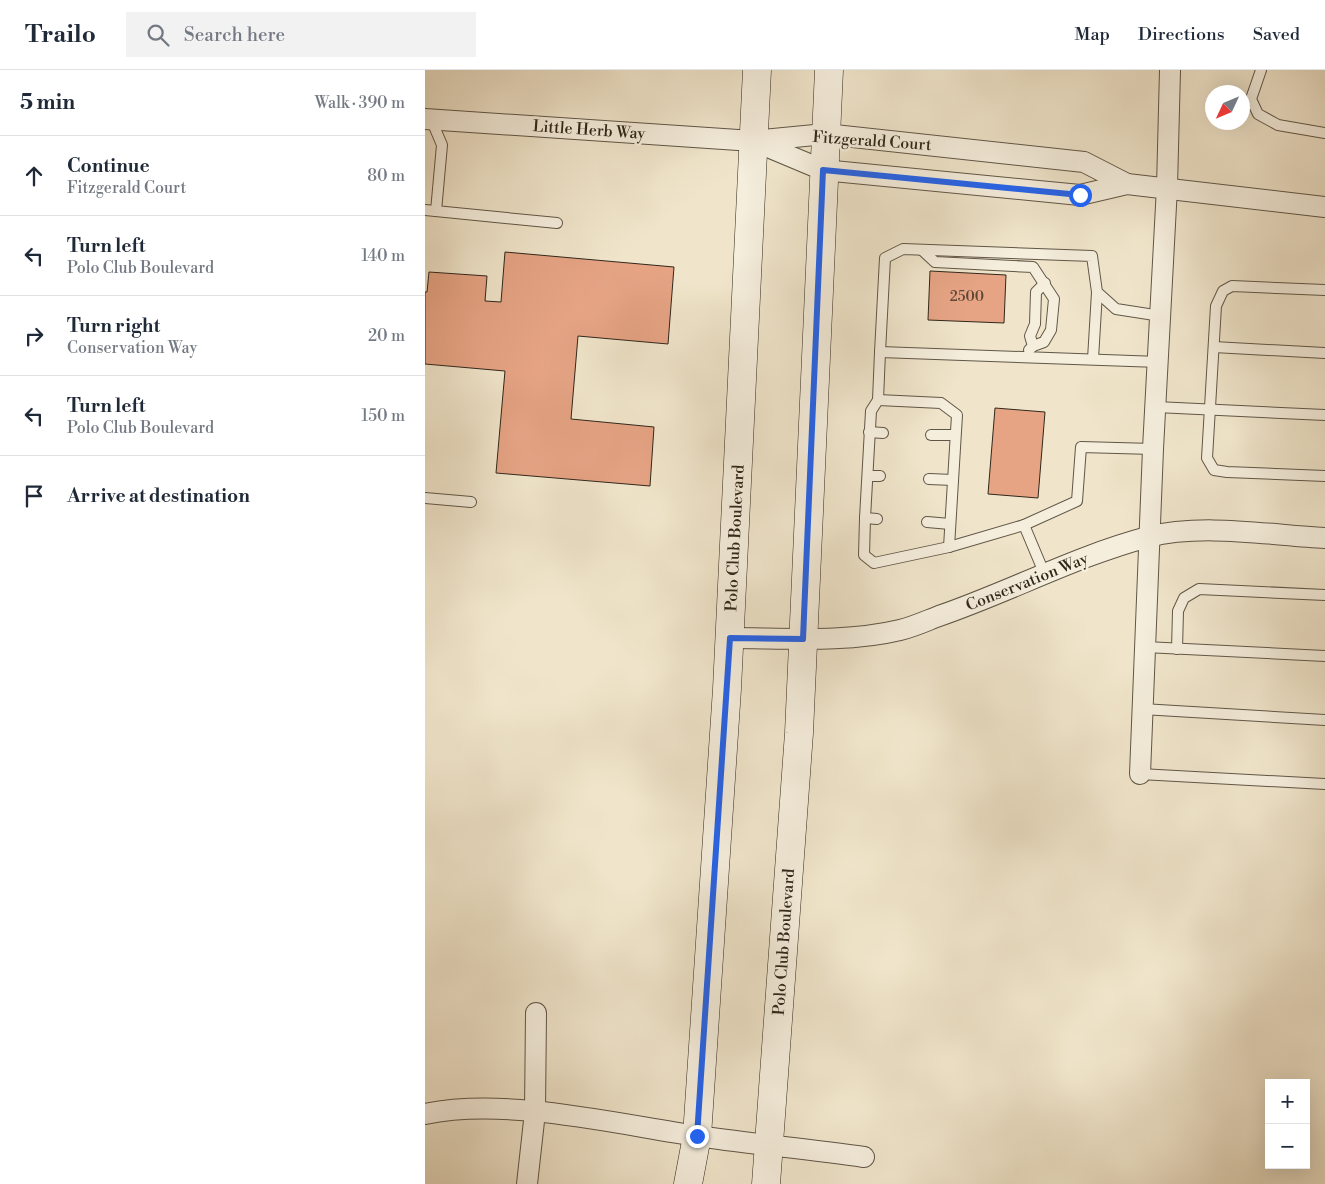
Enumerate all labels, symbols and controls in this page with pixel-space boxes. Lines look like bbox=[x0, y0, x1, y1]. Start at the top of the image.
search box bbox=[126, 12, 476, 57]
text: Trailo bbox=[25, 20, 96, 50]
icon: search bbox=[144, 21, 172, 49]
text: Search here bbox=[184, 23, 285, 47]
text: Map bbox=[1074, 23, 1110, 46]
text: Directions bbox=[1138, 23, 1225, 46]
text: Saved bbox=[1253, 23, 1300, 46]
north arrow bbox=[1205, 85, 1250, 130]
text: 5 min bbox=[20, 90, 75, 116]
text: Walk · 390 m bbox=[315, 93, 405, 113]
street label: Little Herb Way bbox=[532, 116, 646, 144]
street label: Fitzgerald Court bbox=[812, 127, 932, 155]
text: Continue bbox=[67, 154, 150, 178]
icon: ahead bbox=[20, 162, 48, 190]
text: 80 m bbox=[367, 166, 405, 186]
text: Fitzgerald Court bbox=[67, 178, 186, 198]
route start bbox=[1069, 184, 1092, 207]
text: Turn left bbox=[67, 234, 146, 258]
icon: left bbox=[20, 242, 48, 270]
text: 140 m bbox=[361, 246, 405, 266]
text: Polo Club Boulevard bbox=[67, 258, 214, 278]
house number: 2500 bbox=[950, 288, 984, 306]
text: Turn right bbox=[67, 314, 160, 338]
icon: right bbox=[20, 322, 48, 350]
text: 20 m bbox=[368, 326, 405, 346]
text: Conservation Way bbox=[67, 338, 197, 358]
text: Turn left bbox=[67, 394, 146, 418]
icon: left bbox=[20, 402, 48, 430]
text: 150 m bbox=[361, 406, 405, 426]
text: Polo Club Boulevard bbox=[67, 418, 214, 438]
street label: Polo Club Boulevard bbox=[721, 464, 749, 612]
icon: arrive bbox=[20, 482, 48, 510]
text: Arrive at destination bbox=[67, 484, 250, 508]
street label: Conservation Way bbox=[963, 548, 1091, 616]
street label: Polo Club Boulevard bbox=[769, 868, 799, 1016]
map controls bbox=[1265, 1079, 1310, 1169]
button: + bbox=[1265, 1079, 1310, 1124]
button: − bbox=[1265, 1124, 1310, 1169]
route end bbox=[686, 1125, 709, 1148]

